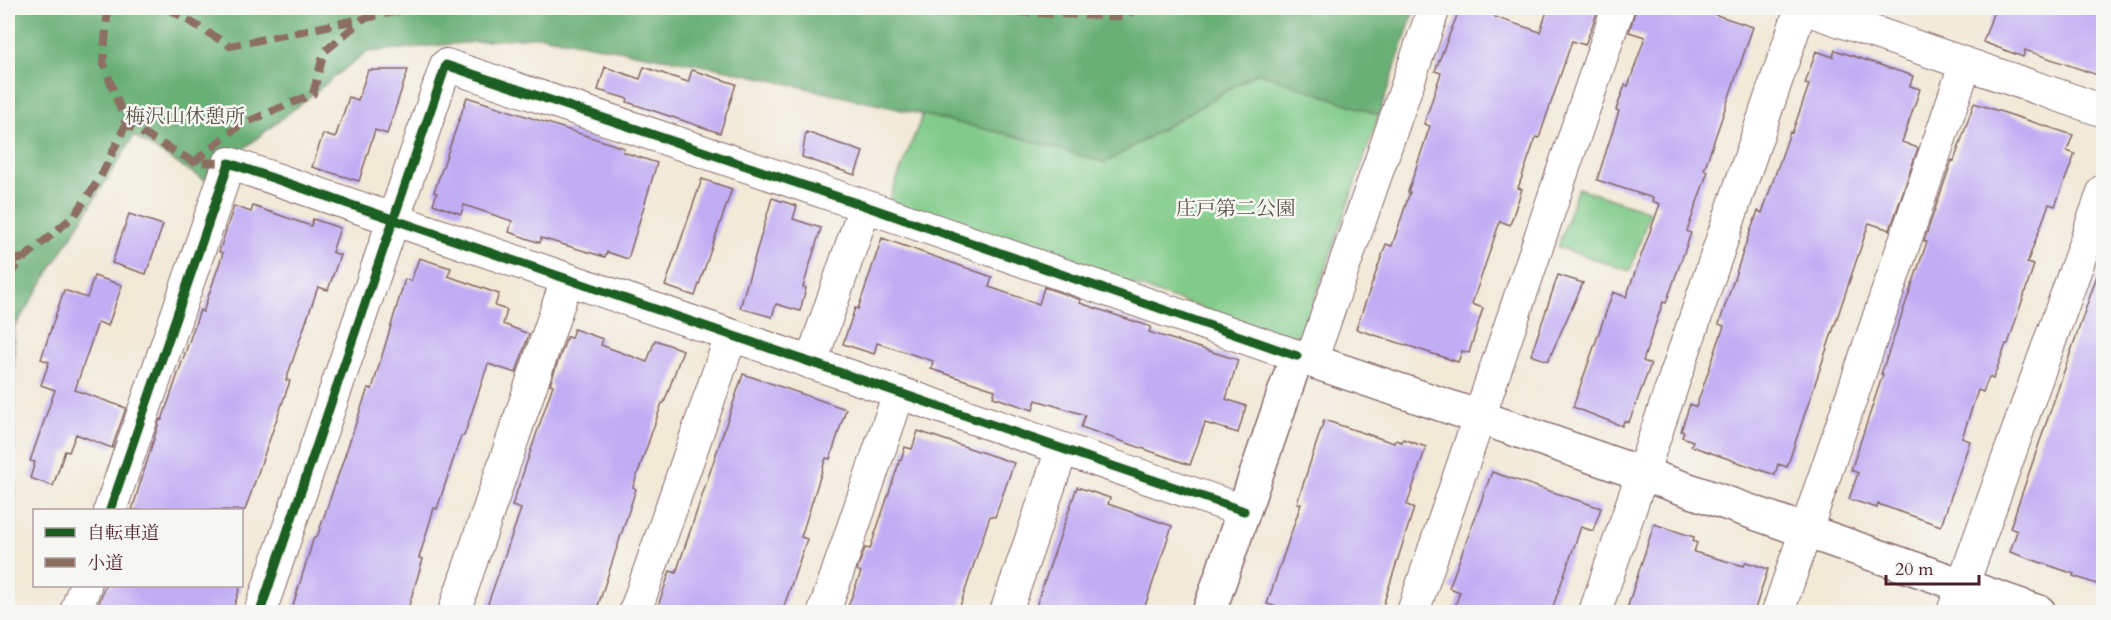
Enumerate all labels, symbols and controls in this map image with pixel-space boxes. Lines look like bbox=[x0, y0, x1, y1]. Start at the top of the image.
park label: 梅沢山休憩所 bbox=[125, 103, 245, 130]
park label: 庄戸第二公園 bbox=[1176, 195, 1296, 222]
legend bbox=[33, 509, 243, 587]
text: 自転車道 bbox=[87, 521, 159, 546]
scale bar bbox=[1886, 548, 1979, 586]
text: 小道 bbox=[87, 551, 123, 576]
text: 20 m bbox=[1895, 557, 1934, 582]

